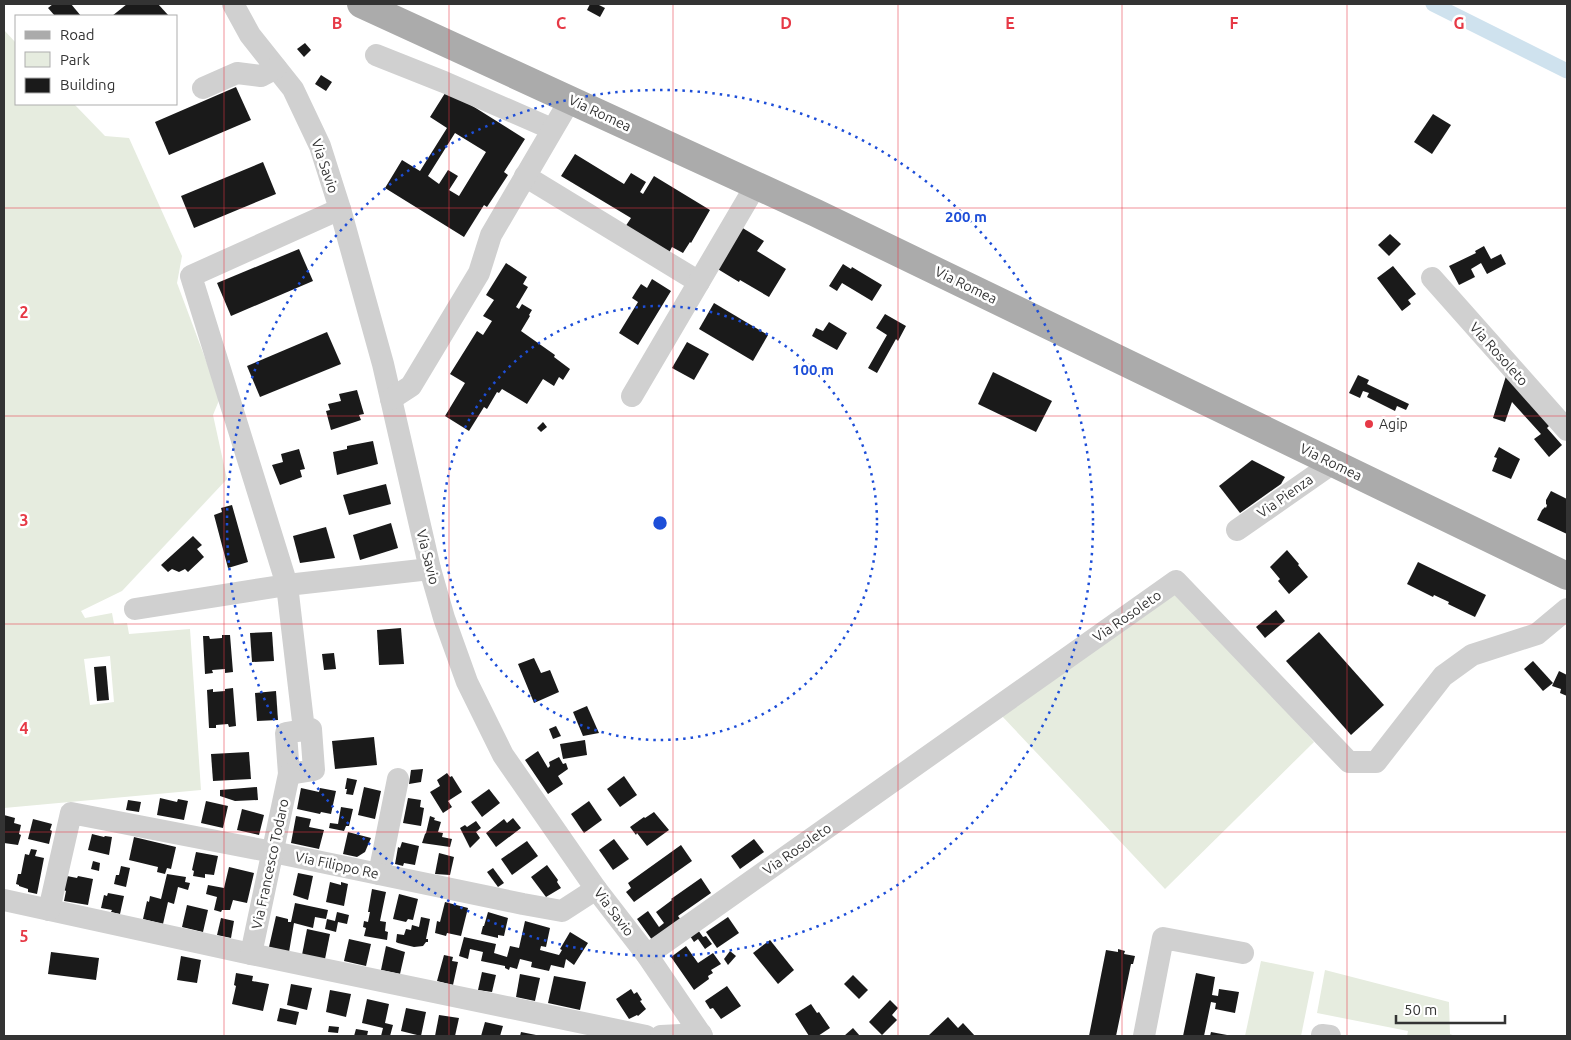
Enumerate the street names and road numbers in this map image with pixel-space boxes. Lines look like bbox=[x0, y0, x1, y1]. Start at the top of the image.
street label: Via Romea bbox=[566, 92, 634, 134]
street label: Via Savio bbox=[308, 137, 342, 195]
street label: Via Romea bbox=[932, 263, 1000, 307]
street label: Via Rosoleto bbox=[1467, 319, 1531, 389]
street label: Via Romea bbox=[1297, 440, 1365, 484]
street label: Via Pienza bbox=[1254, 471, 1316, 521]
street label: Via Savio bbox=[413, 528, 443, 586]
street label: Via Rosoleto bbox=[1090, 587, 1164, 645]
street label: Via Francesco Todaro bbox=[248, 797, 292, 931]
street label: Via Rosoleto bbox=[760, 820, 834, 878]
street label: Via Filippo Re bbox=[294, 848, 380, 882]
street label: Via Savio bbox=[591, 885, 637, 939]

